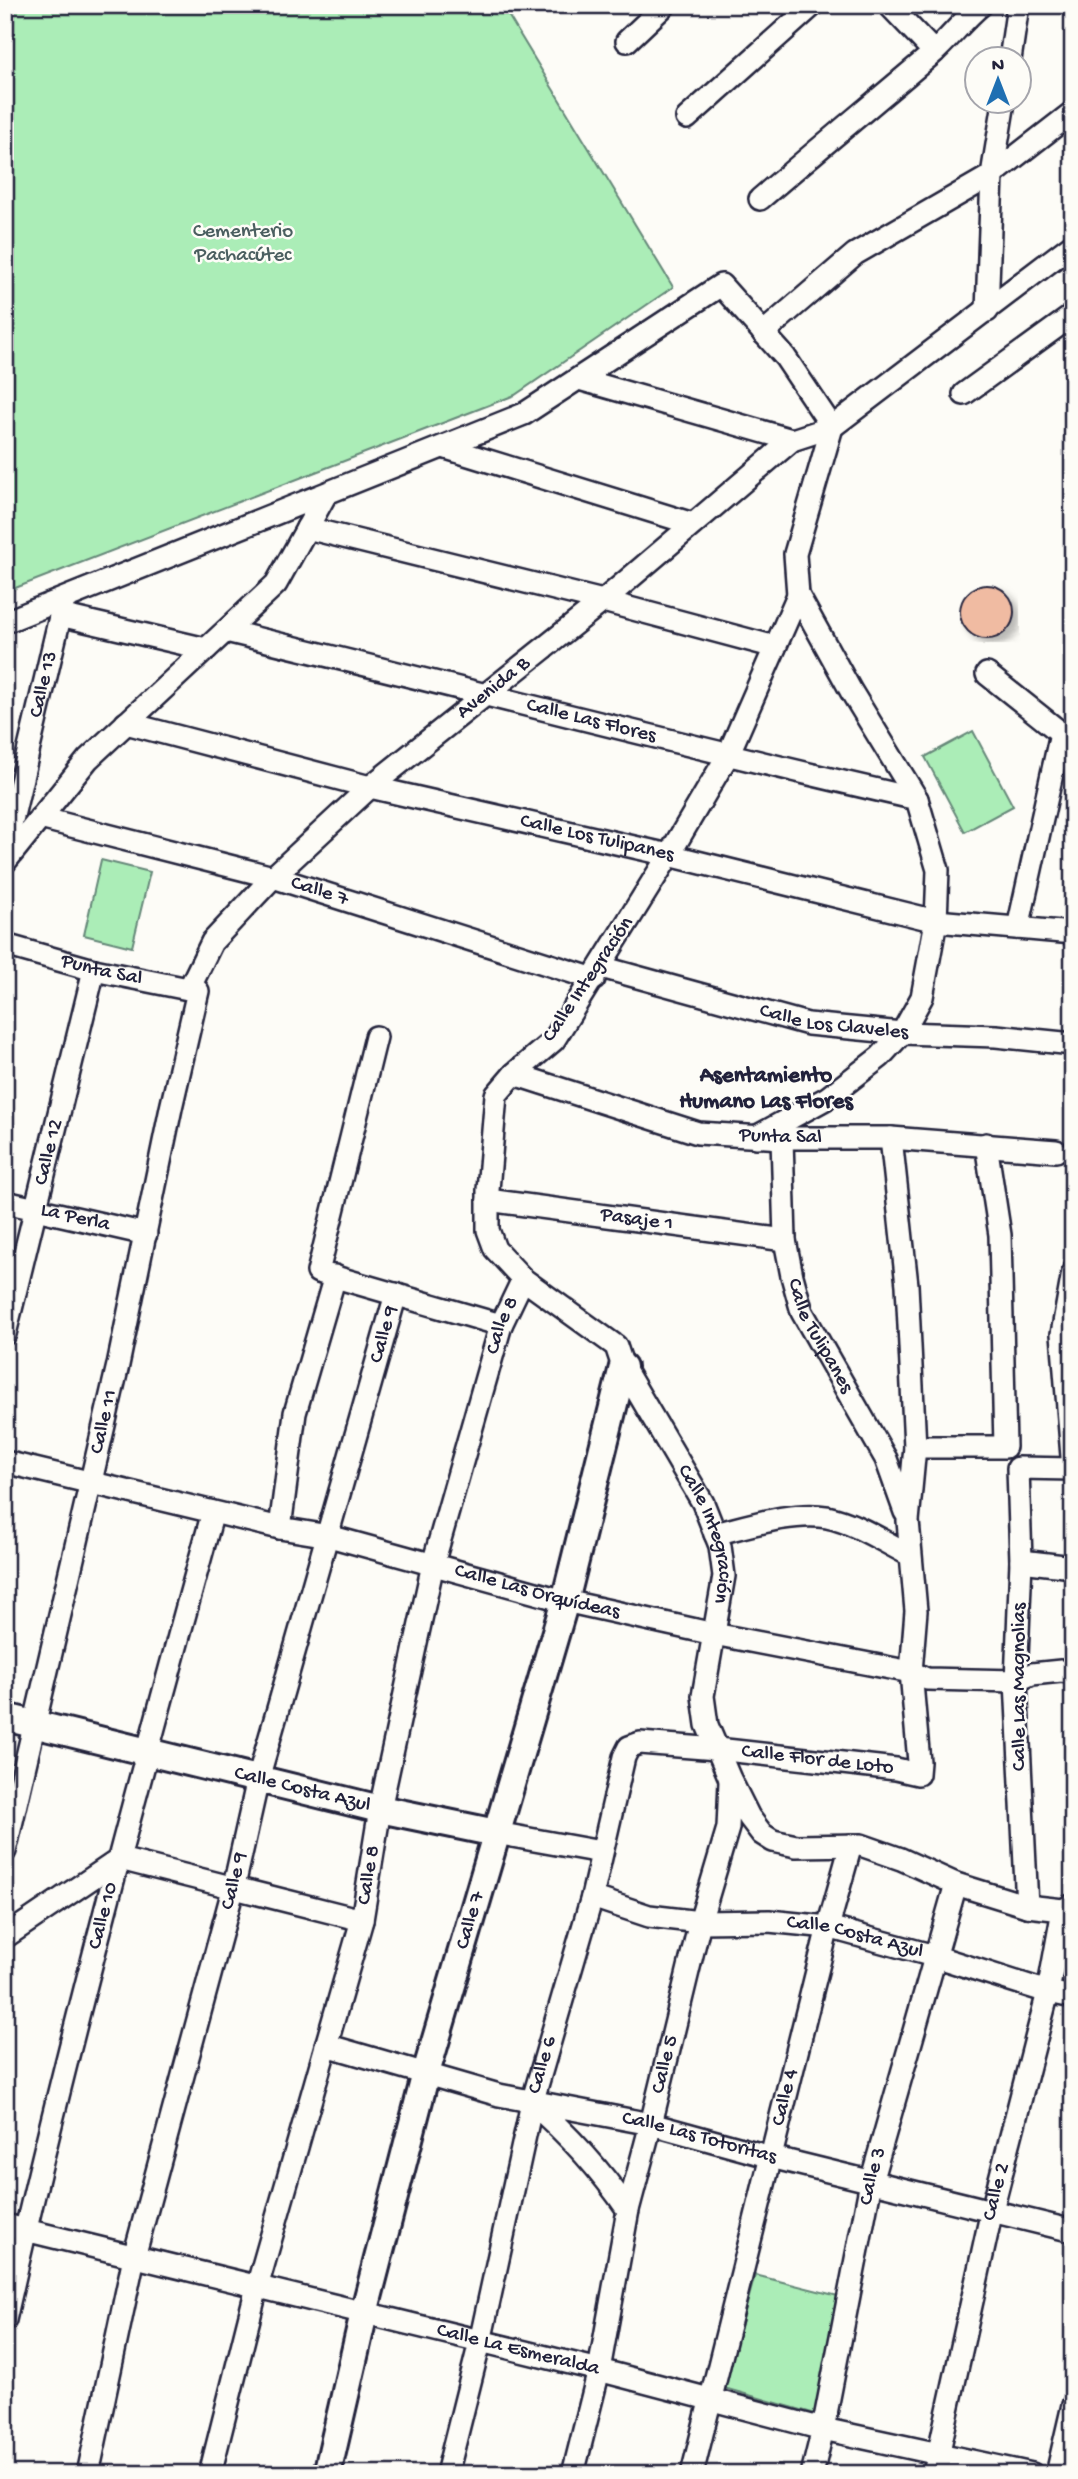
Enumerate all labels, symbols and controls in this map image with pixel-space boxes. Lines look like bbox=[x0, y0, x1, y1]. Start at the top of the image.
north arrow bbox=[962, 46, 1032, 116]
text: N bbox=[992, 55, 1004, 78]
park label: Cementerio Pachacútec bbox=[193, 220, 293, 269]
street label: Calle 13 bbox=[24, 649, 64, 720]
street label: Avenida B bbox=[452, 651, 536, 725]
street label: Calle Las Flores bbox=[524, 693, 660, 749]
street label: Calle Los Tulipanes bbox=[518, 809, 678, 869]
street label: Calle 7 bbox=[287, 871, 352, 913]
street label: Calle Integración bbox=[538, 912, 640, 1048]
street label: Punta Sal bbox=[57, 949, 144, 992]
street label: Calle Los Claveles bbox=[757, 999, 910, 1046]
district label: Asentamiento Humano Las Flores bbox=[679, 1063, 854, 1116]
street label: Calle 12 bbox=[29, 1117, 70, 1188]
street label: Punta Sal bbox=[738, 1123, 822, 1151]
street label: La Perla bbox=[38, 1198, 114, 1238]
street label: Pasaje 1 bbox=[598, 1203, 675, 1237]
street label: Calle Tulipanes bbox=[781, 1276, 859, 1399]
street label: Calle 8 bbox=[481, 1293, 525, 1357]
street label: Calle 9 bbox=[364, 1302, 405, 1366]
street label: Calle 11 bbox=[86, 1387, 124, 1457]
street label: Calle Integración bbox=[671, 1460, 737, 1605]
street label: Calle Las Orquídeas bbox=[452, 1559, 623, 1626]
street label: Calle Las Magnolias bbox=[1008, 1602, 1033, 1771]
street label: Calle Flor de Loto bbox=[740, 1739, 895, 1781]
street label: Calle Costa Azul bbox=[231, 1761, 373, 1819]
street label: Calle 8 bbox=[352, 1844, 386, 1907]
street label: Calle 9 bbox=[216, 1849, 254, 1913]
street label: Calle 10 bbox=[83, 1880, 125, 1952]
street label: Calle 7 bbox=[451, 1888, 492, 1952]
street label: Calle Costa Azul bbox=[785, 1910, 926, 1965]
street label: Calle 6 bbox=[523, 2033, 563, 2097]
street label: Calle 5 bbox=[646, 2033, 685, 2096]
street label: Calle 4 bbox=[766, 2066, 805, 2129]
street label: Calle Las Totoritas bbox=[620, 2106, 780, 2171]
street label: Calle 3 bbox=[854, 2144, 893, 2207]
street label: Calle 2 bbox=[978, 2160, 1016, 2223]
street label: Calle La Esmeralda bbox=[434, 2318, 603, 2382]

